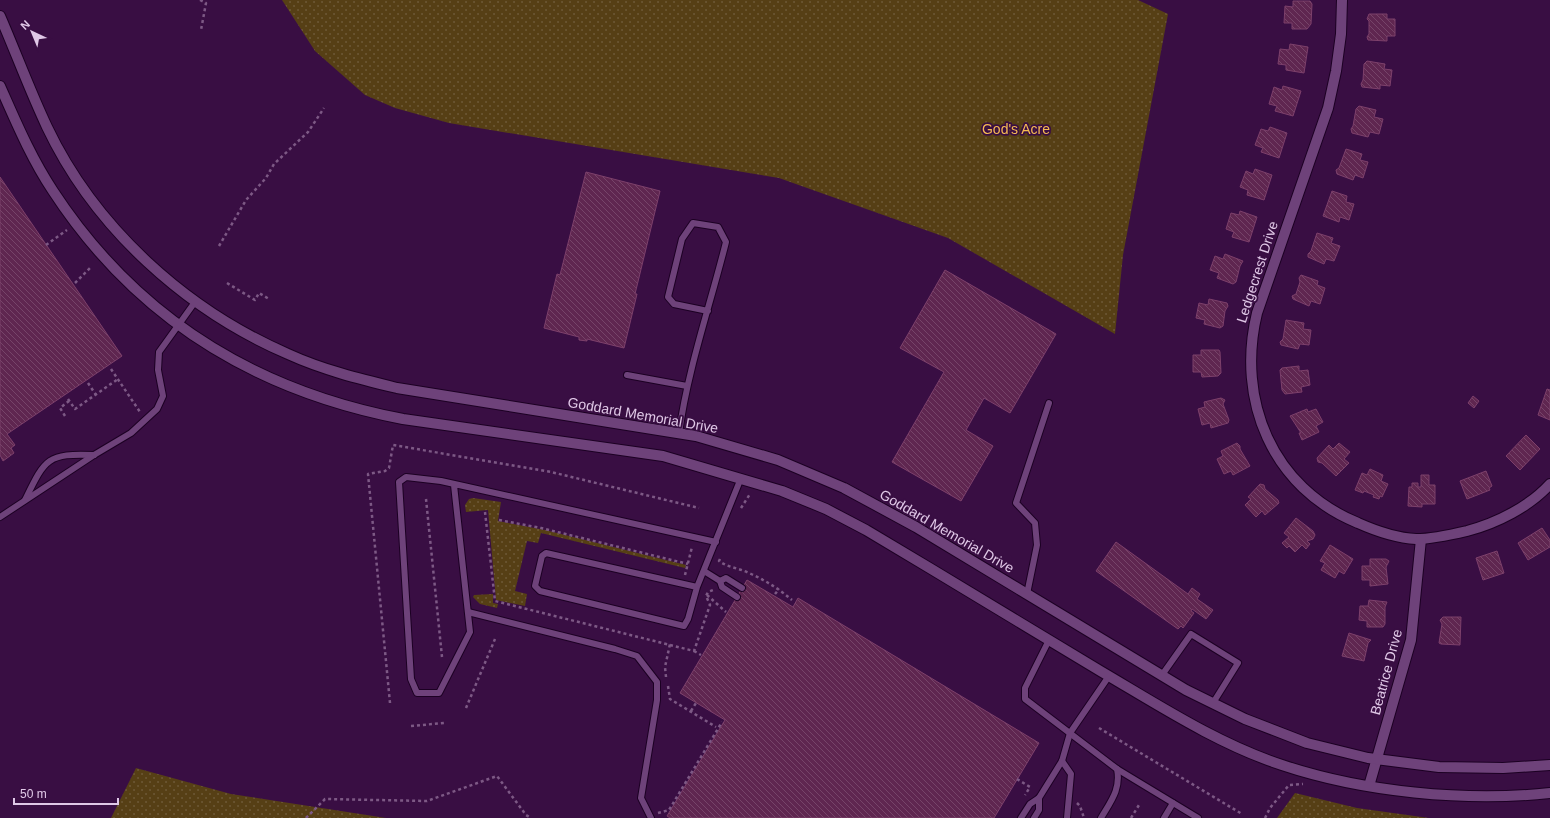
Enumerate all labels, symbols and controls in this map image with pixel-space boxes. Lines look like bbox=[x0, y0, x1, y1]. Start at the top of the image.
north arrow bbox=[12, 12, 52, 52]
text: N bbox=[18, 18, 32, 32]
park label: God's Acre bbox=[982, 121, 1050, 137]
street label: Ledgecrest Drive bbox=[1233, 219, 1281, 325]
street label: Goddard Memorial Drive bbox=[567, 394, 720, 436]
street label: Goddard Memorial Drive bbox=[877, 486, 1017, 576]
street label: Beatrice Drive bbox=[1367, 627, 1405, 717]
scale bar bbox=[14, 780, 118, 806]
text: 50 m bbox=[20, 787, 47, 801]

